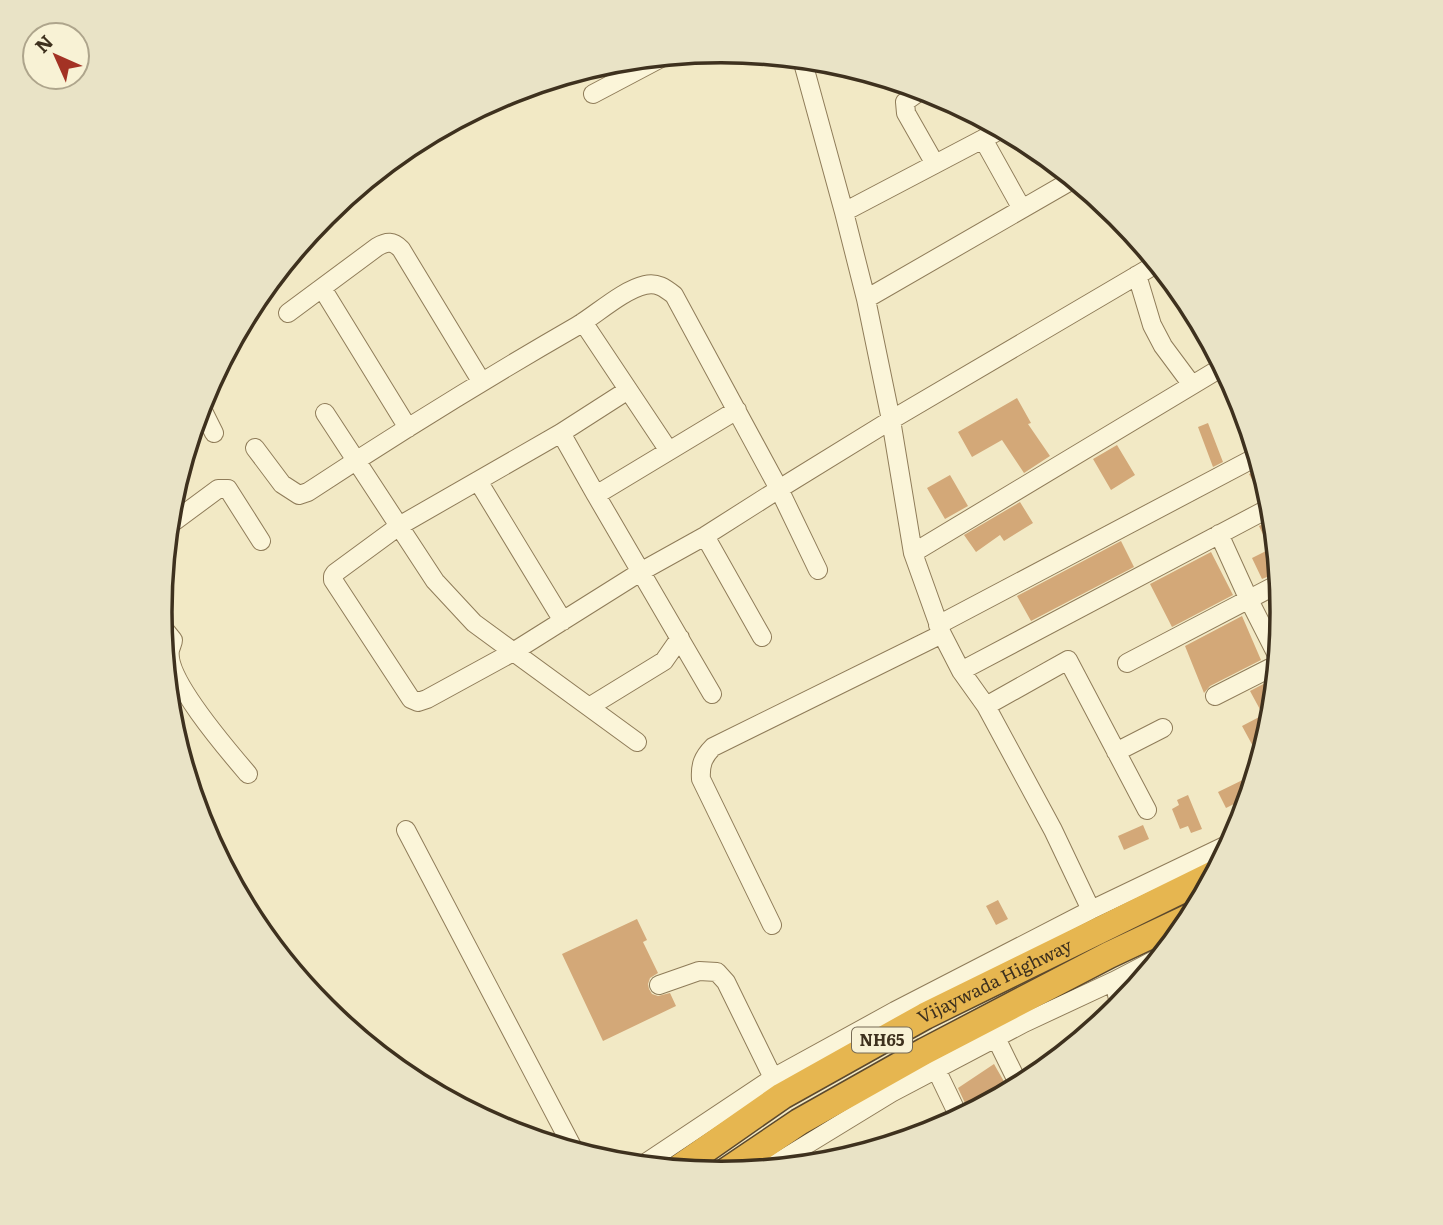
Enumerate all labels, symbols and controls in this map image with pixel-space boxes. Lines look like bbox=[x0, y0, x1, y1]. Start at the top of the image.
north arrow bbox=[21, 21, 91, 91]
text: N bbox=[28, 28, 59, 59]
street label: Vijaywada Highway bbox=[912, 931, 1077, 1030]
road number: NH65 bbox=[852, 1028, 912, 1052]

